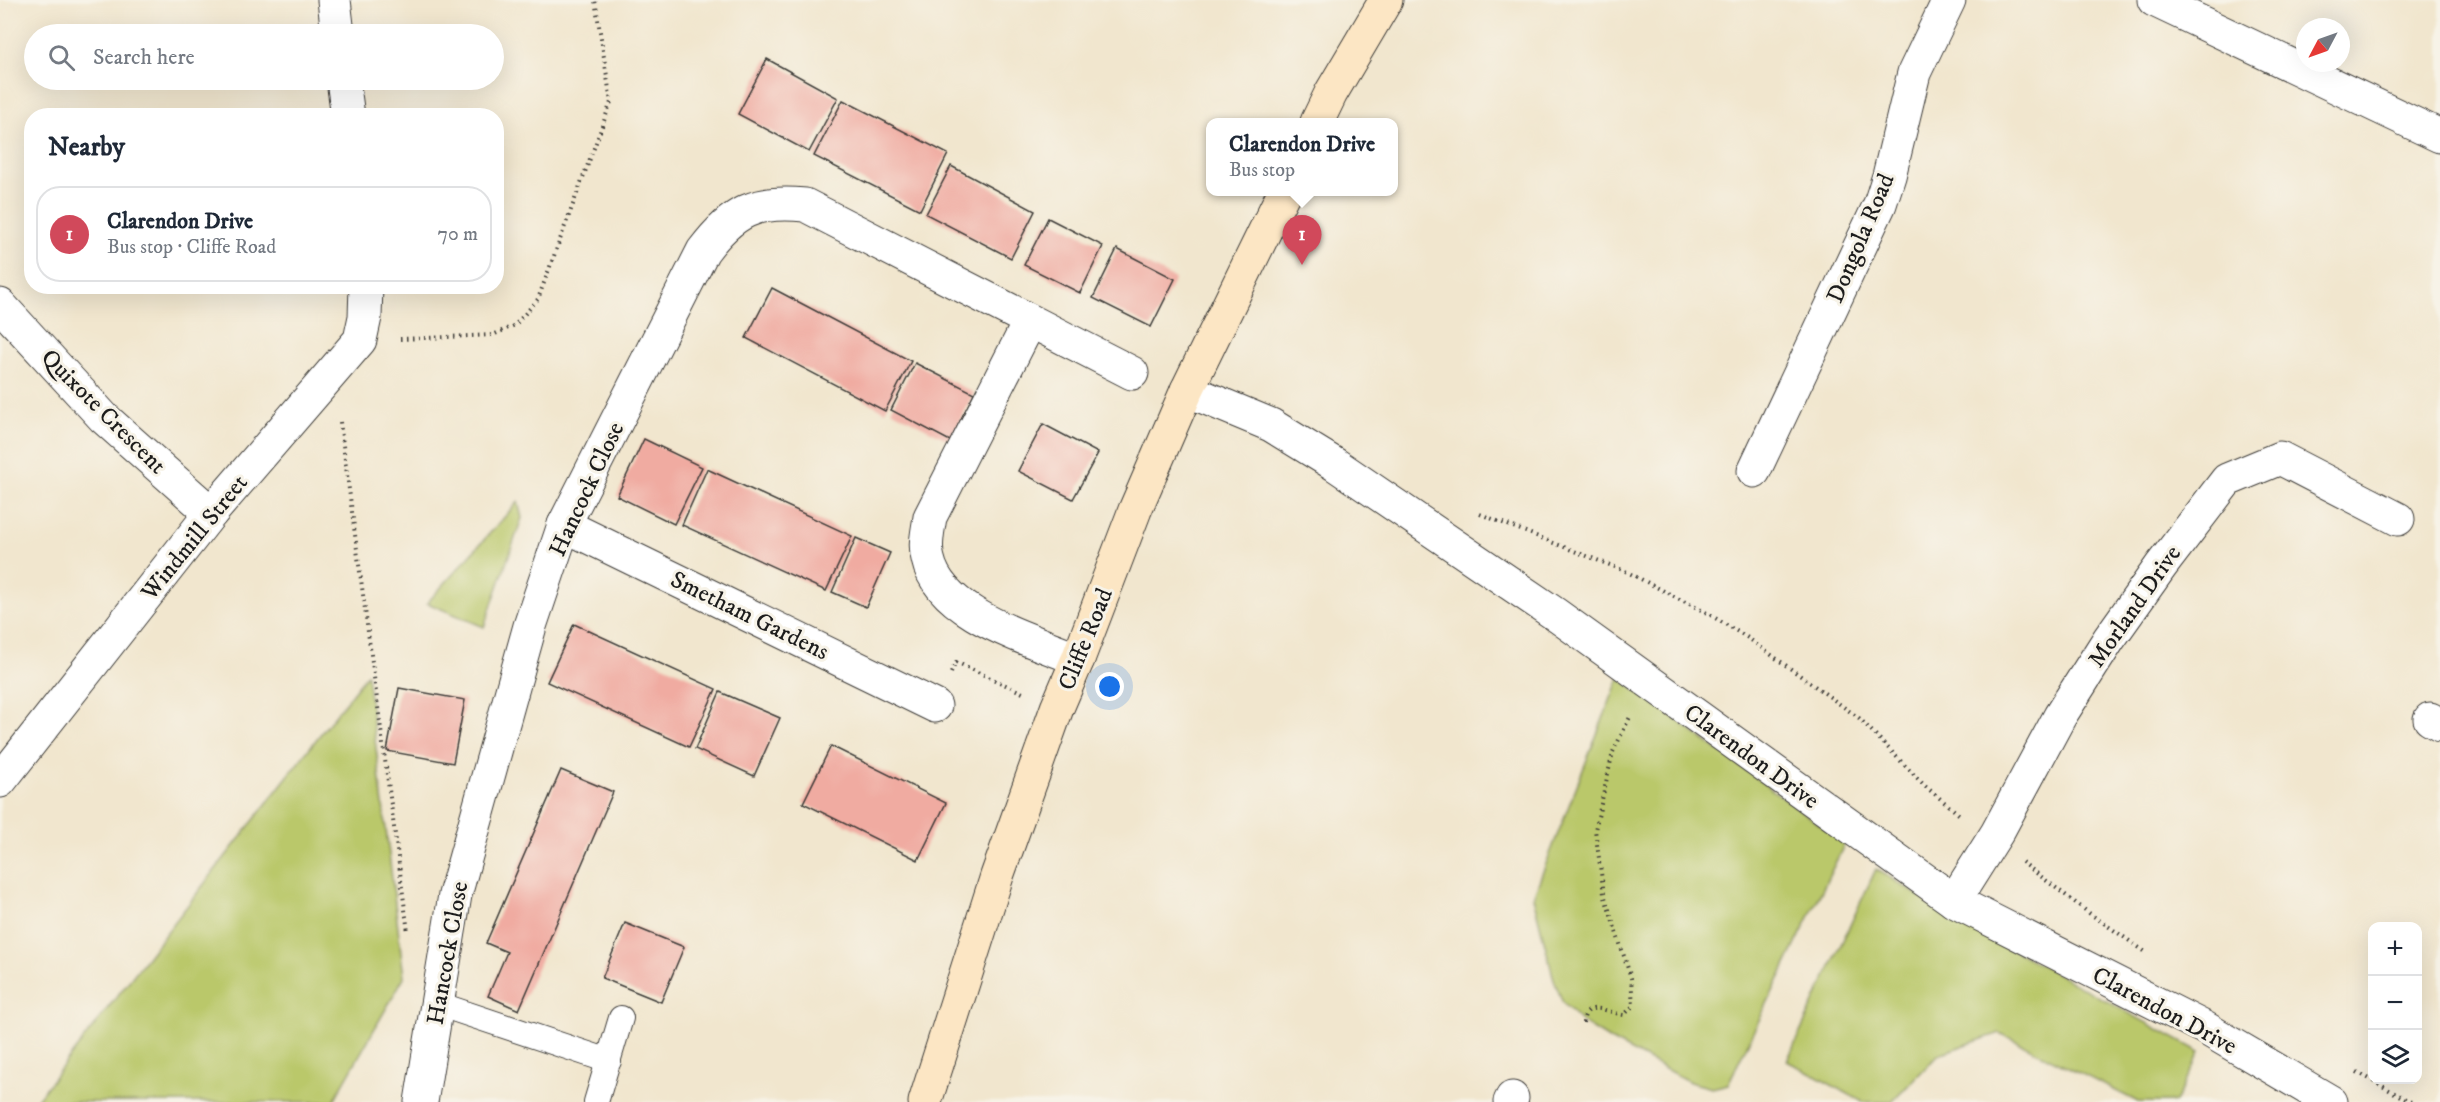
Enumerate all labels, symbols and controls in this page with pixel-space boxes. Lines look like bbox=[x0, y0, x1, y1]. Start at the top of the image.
north arrow bbox=[2296, 18, 2350, 72]
search box bbox=[24, 24, 504, 90]
icon: search bbox=[45, 41, 78, 74]
text: Search here bbox=[93, 44, 195, 71]
popup bbox=[1206, 118, 1398, 196]
text: Nearby bbox=[48, 131, 125, 164]
text: Clarendon Drive bbox=[1229, 131, 1375, 158]
text: Bus stop bbox=[1229, 158, 1295, 183]
street label: Dongola Road bbox=[1820, 169, 1902, 308]
text: Clarendon Drive bbox=[107, 208, 253, 235]
pin: 1 bbox=[1282, 216, 1322, 265]
text: 1 bbox=[66, 222, 73, 247]
text: 70 m bbox=[437, 222, 478, 247]
text: Bus stop · Cliffe Road bbox=[107, 235, 276, 260]
street label: Quixote Crescent bbox=[34, 343, 172, 481]
street label: Hancock Close bbox=[543, 417, 631, 561]
street label: Windmill Street bbox=[134, 468, 255, 607]
street label: Morland Drive bbox=[2082, 540, 2188, 674]
street label: Smetham Gardens bbox=[666, 565, 834, 667]
street label: Cliffe Road bbox=[1052, 584, 1120, 695]
your location bbox=[1095, 672, 1124, 701]
street label: Clarendon Drive bbox=[1678, 698, 1825, 816]
street label: Hancock Close bbox=[421, 879, 475, 1027]
map controls bbox=[2368, 922, 2422, 1084]
button: + bbox=[2368, 922, 2422, 976]
street label: Clarendon Drive bbox=[2087, 960, 2242, 1062]
button: − bbox=[2368, 976, 2422, 1030]
button: layers bbox=[2368, 1030, 2422, 1084]

